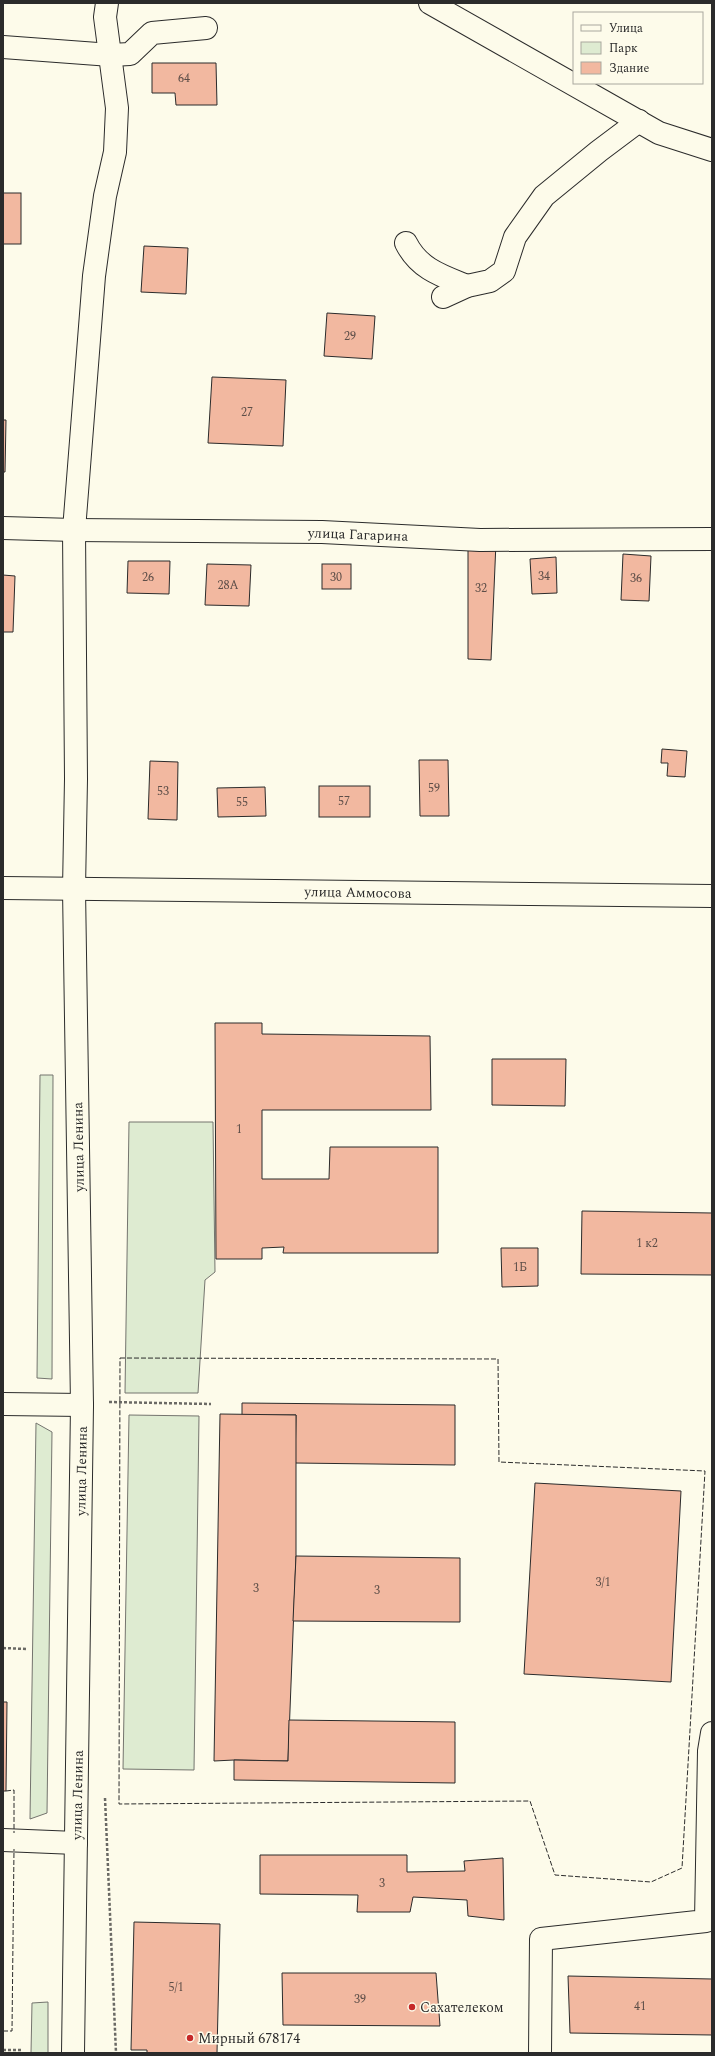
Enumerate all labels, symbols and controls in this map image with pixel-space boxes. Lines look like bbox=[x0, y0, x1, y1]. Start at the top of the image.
legend bbox=[573, 12, 703, 84]
text: Улица bbox=[609, 19, 643, 38]
text: Парк bbox=[609, 39, 638, 58]
text: Здание bbox=[609, 59, 649, 78]
house number: 64 bbox=[178, 69, 190, 88]
house number: 29 bbox=[344, 327, 356, 346]
house number: 27 bbox=[241, 403, 253, 422]
street label: улица Гагарина bbox=[306, 522, 409, 547]
house number: 34 bbox=[538, 567, 550, 586]
house number: 26 bbox=[142, 568, 154, 587]
house number: 30 bbox=[330, 568, 342, 587]
house number: 36 bbox=[630, 569, 642, 588]
house number: 28А bbox=[217, 576, 239, 595]
house number: 32 bbox=[475, 579, 487, 598]
house number: 59 bbox=[428, 779, 440, 798]
house number: 53 bbox=[157, 782, 169, 801]
house number: 57 bbox=[338, 792, 350, 811]
house number: 55 bbox=[236, 793, 248, 812]
street label: улица Аммосова bbox=[303, 881, 412, 904]
street label: улица Ленина bbox=[67, 1102, 90, 1193]
house number: 1 bbox=[236, 1120, 242, 1139]
house number: 1 к2 bbox=[636, 1234, 658, 1253]
house number: 1Б bbox=[513, 1258, 527, 1277]
street label: улица Ленина bbox=[70, 1426, 93, 1517]
house number: 3/1 bbox=[595, 1573, 611, 1592]
house number: 3 bbox=[253, 1579, 259, 1598]
house number: 3 bbox=[374, 1581, 380, 1600]
street label: улица Ленина bbox=[66, 1750, 89, 1841]
house number: 3 bbox=[379, 1874, 385, 1893]
house number: 5/1 bbox=[168, 1978, 184, 1997]
house number: 39 bbox=[354, 1990, 366, 2009]
place label: Сахателеком bbox=[420, 1997, 504, 2018]
house number: 41 bbox=[634, 1997, 646, 2016]
marker: Сахателеком bbox=[407, 2002, 417, 2012]
place label: Мирный 678174 bbox=[198, 2028, 300, 2049]
marker: Мирный 678174 bbox=[185, 2033, 195, 2043]

